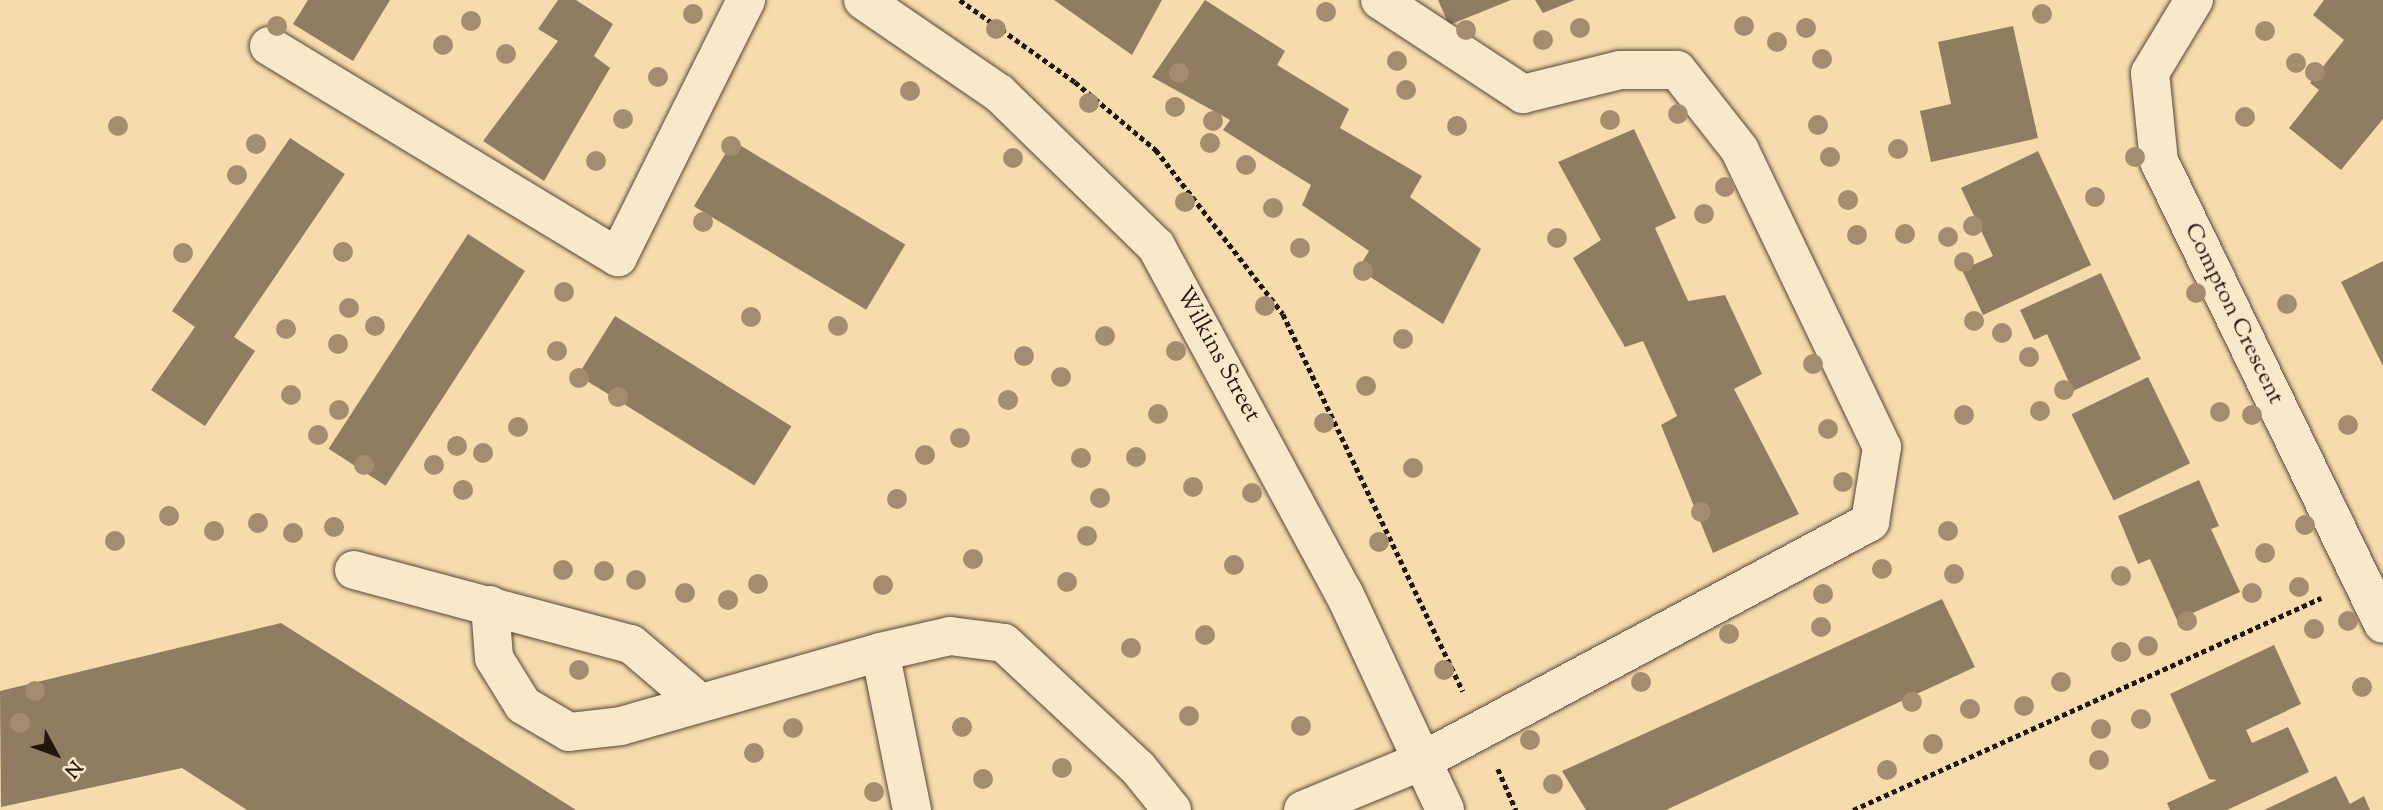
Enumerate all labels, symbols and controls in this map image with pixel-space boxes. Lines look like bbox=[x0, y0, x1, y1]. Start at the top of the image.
street label: Compton Crescent bbox=[2177, 219, 2289, 409]
street label: Wilkins Street bbox=[1168, 283, 1266, 427]
north arrow bbox=[21, 719, 91, 789]
text: N bbox=[57, 754, 87, 783]

